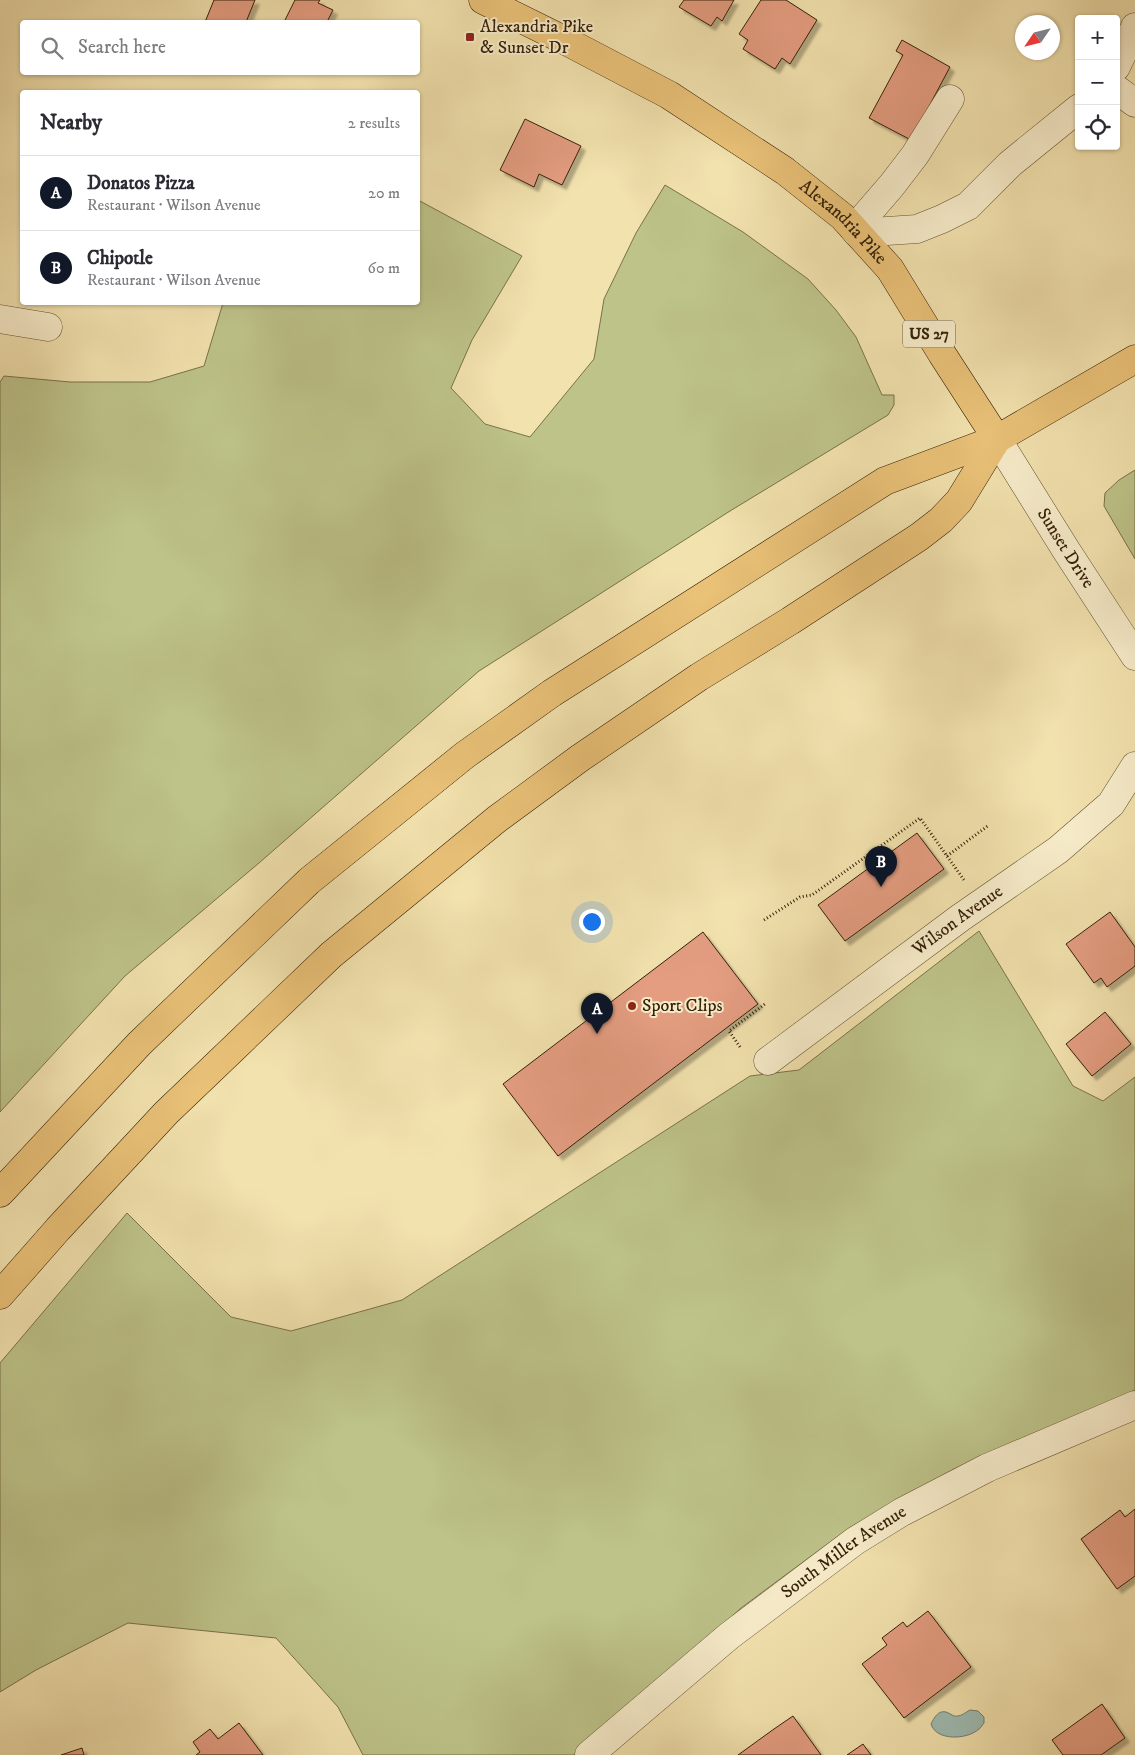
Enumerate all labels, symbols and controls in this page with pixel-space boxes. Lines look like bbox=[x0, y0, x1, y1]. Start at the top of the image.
north arrow bbox=[1015, 15, 1060, 60]
map controls bbox=[1075, 15, 1120, 150]
button: + bbox=[1075, 15, 1120, 60]
place label: Alexandria Pike & Sunset Dr bbox=[480, 16, 593, 59]
search box bbox=[20, 20, 420, 75]
marker: Alexandria Pike & Sunset Dr bbox=[464, 31, 476, 43]
icon: search bbox=[38, 34, 66, 62]
text: Search here bbox=[78, 36, 166, 59]
button: − bbox=[1075, 60, 1120, 105]
button: locate bbox=[1075, 105, 1120, 150]
text: Nearby bbox=[40, 110, 102, 136]
text: 2 results bbox=[348, 113, 400, 133]
text: Donatos Pizza bbox=[87, 172, 195, 195]
street label: Alexandria Pike bbox=[794, 175, 891, 269]
text: A bbox=[51, 183, 61, 203]
text: 20 m bbox=[368, 183, 400, 203]
text: Restaurant · Wilson Avenue bbox=[87, 195, 261, 215]
text: Chipotle bbox=[87, 247, 153, 270]
text: B bbox=[51, 258, 61, 278]
text: 60 m bbox=[368, 258, 400, 278]
text: Restaurant · Wilson Avenue bbox=[87, 270, 261, 290]
road number: US 27 bbox=[903, 320, 955, 348]
street label: Sunset Drive bbox=[1032, 504, 1099, 593]
pin: B bbox=[865, 846, 897, 887]
street label: Wilson Avenue bbox=[907, 881, 1007, 961]
your location bbox=[579, 909, 605, 935]
pin: A bbox=[581, 993, 613, 1034]
place label: Sport Clips bbox=[642, 995, 723, 1017]
marker: Sport Clips bbox=[626, 1000, 638, 1012]
street label: South Miller Avenue bbox=[777, 1501, 910, 1604]

